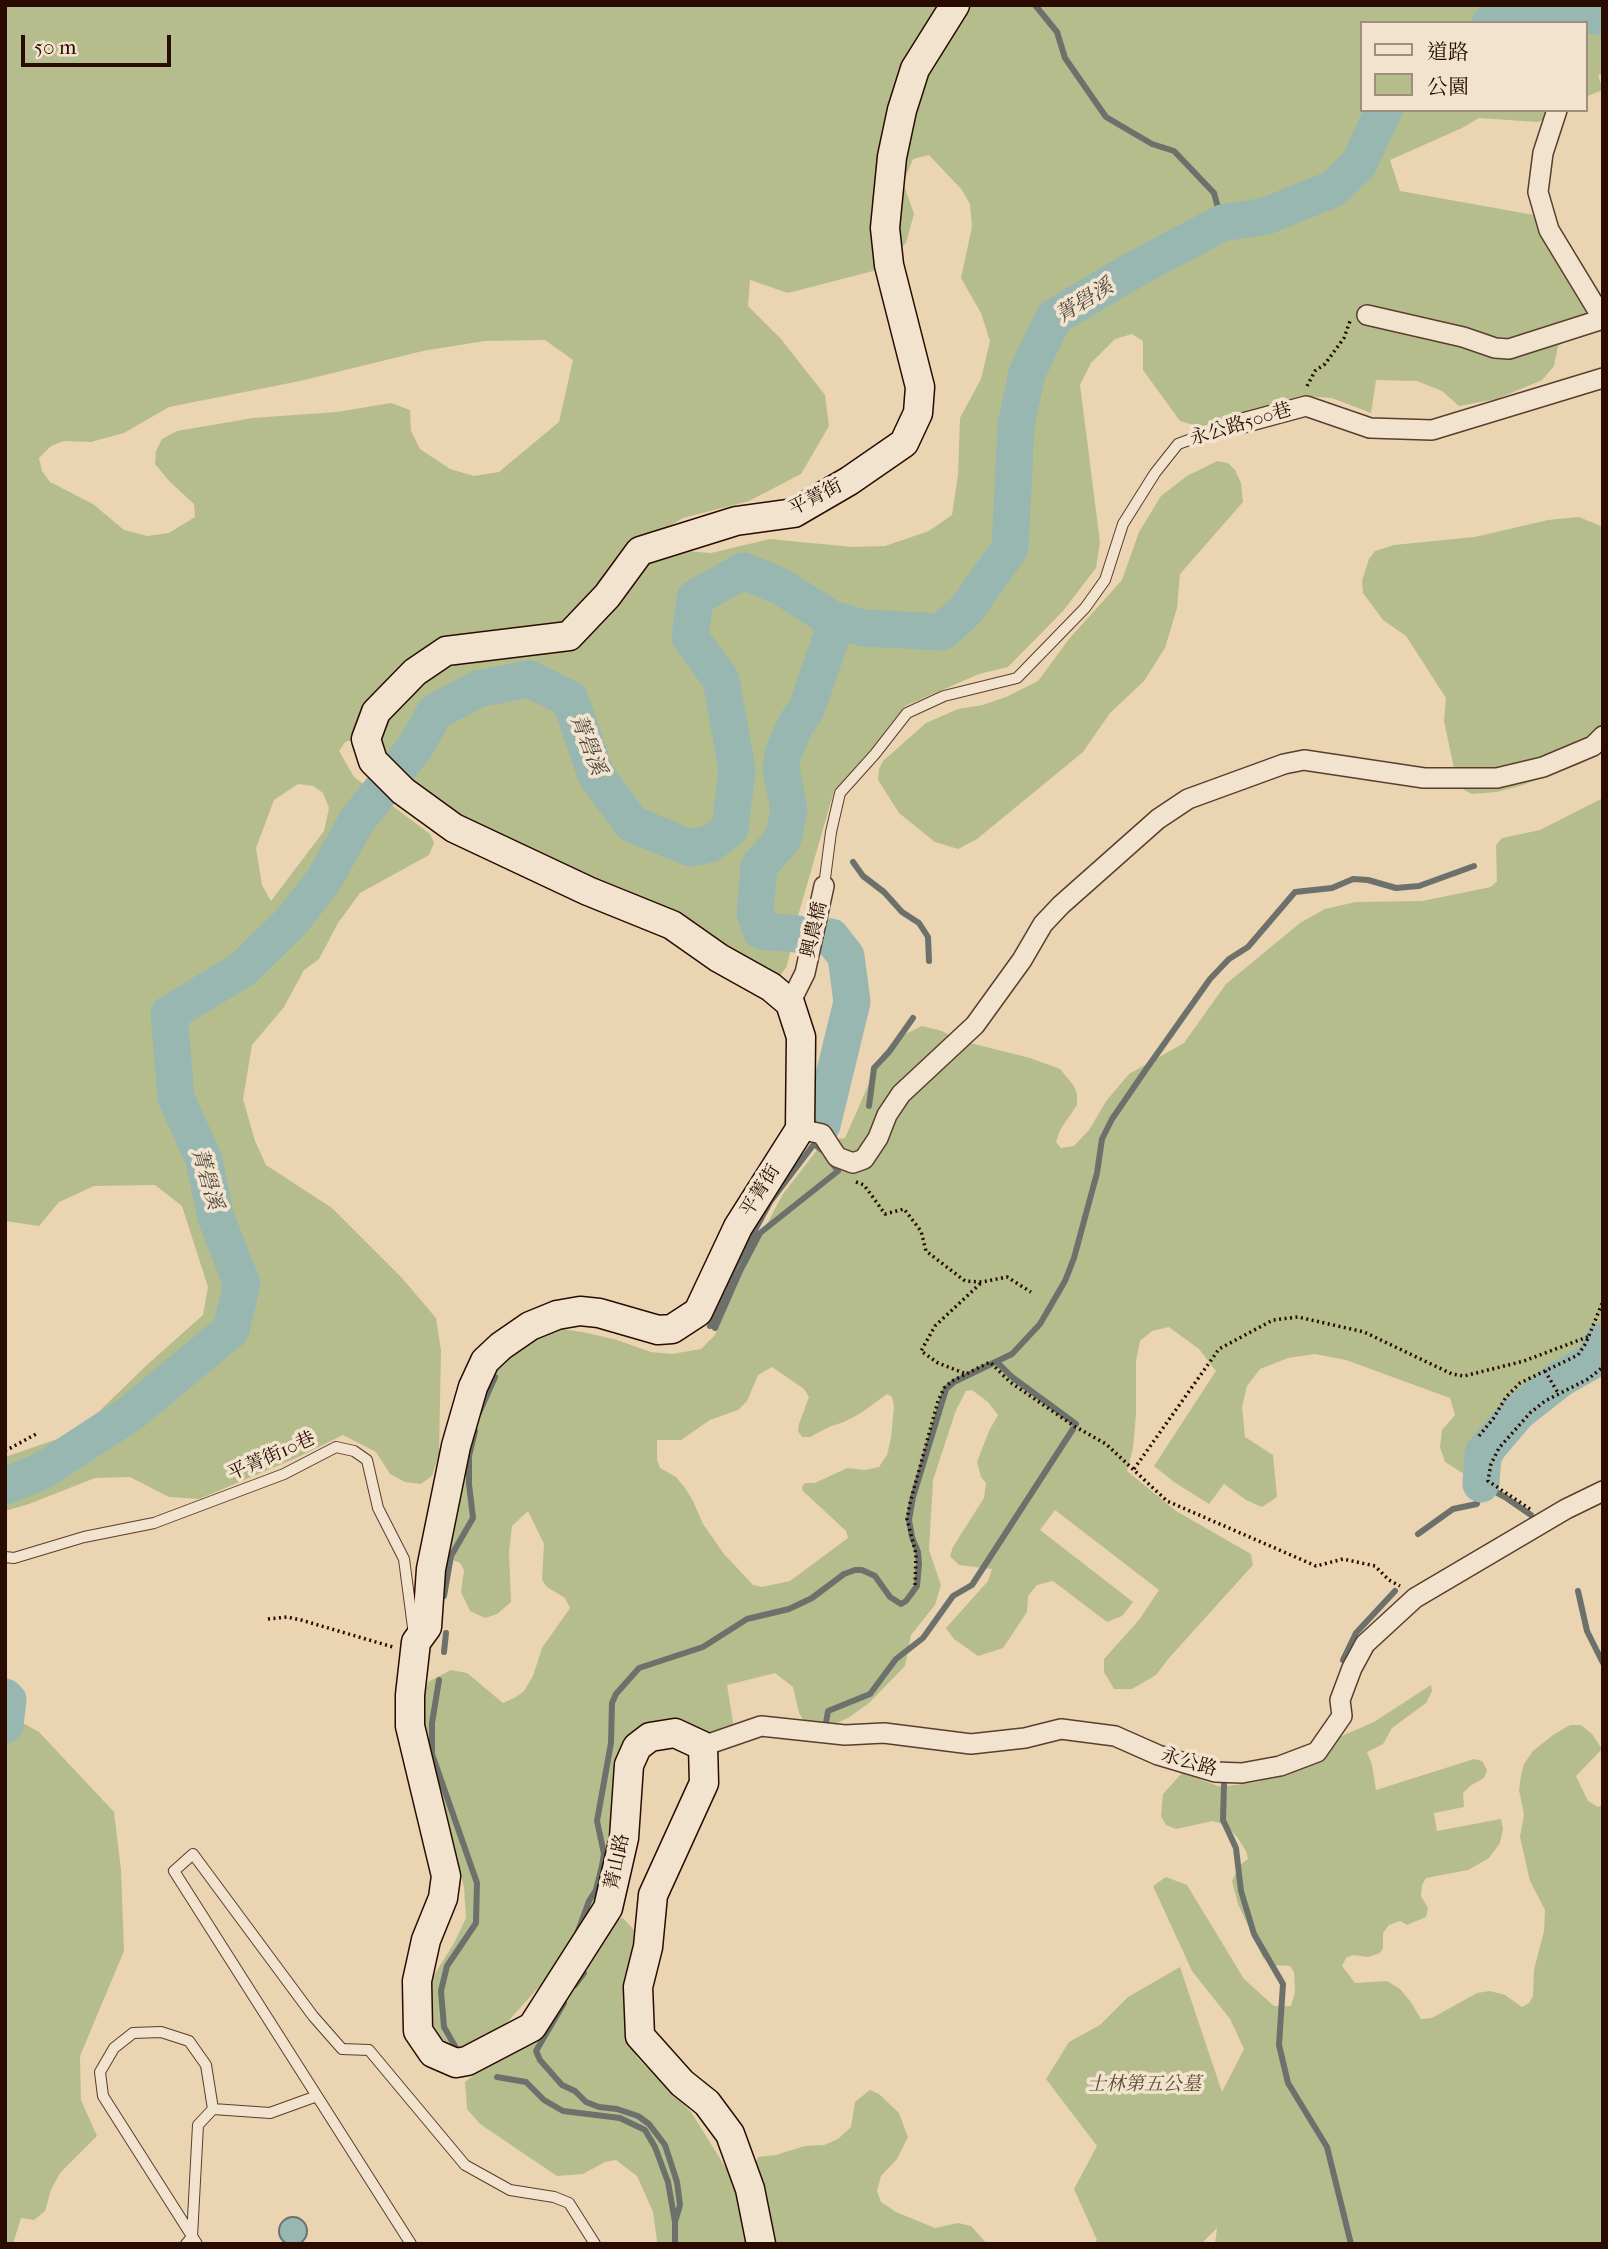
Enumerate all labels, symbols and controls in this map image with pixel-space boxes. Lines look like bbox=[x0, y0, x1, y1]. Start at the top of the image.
scale bar bbox=[24, 21, 175, 65]
legend bbox=[1360, 21, 1587, 112]
text: 50 m bbox=[34, 35, 77, 59]
text: 道路 bbox=[1427, 40, 1469, 64]
text: 公園 bbox=[1427, 75, 1469, 99]
water label: 菁礐溪 bbox=[1052, 275, 1118, 329]
street label: 永公路500巷 bbox=[1187, 399, 1295, 451]
street label: 平菁街 bbox=[785, 475, 847, 521]
water label: 菁礐溪 bbox=[564, 711, 610, 779]
street label: 興農橋 bbox=[797, 900, 833, 960]
water label: 菁礐溪 bbox=[185, 1145, 227, 1213]
street label: 平菁街 bbox=[736, 1161, 786, 1221]
street label: 平菁街10巷 bbox=[225, 1428, 319, 1486]
street label: 永公路 bbox=[1158, 1744, 1220, 1782]
street label: 菁山路 bbox=[601, 1832, 635, 1892]
park label: 士林第五公墓 bbox=[1087, 2074, 1201, 2096]

